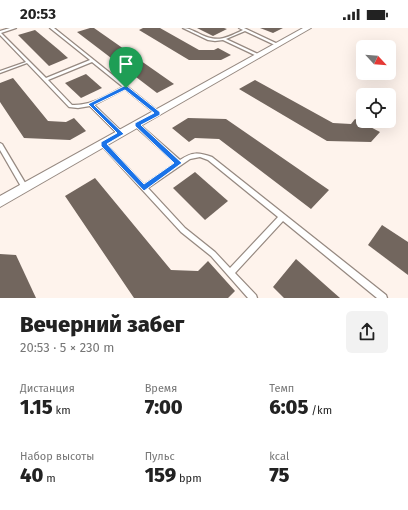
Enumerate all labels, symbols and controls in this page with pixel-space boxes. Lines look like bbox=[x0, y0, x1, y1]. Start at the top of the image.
text: 20:53 bbox=[20, 5, 56, 23]
north arrow bbox=[356, 40, 396, 80]
map controls bbox=[356, 40, 396, 128]
pin bbox=[109, 47, 143, 88]
icon: arrive bbox=[115, 53, 137, 75]
button: locate bbox=[356, 88, 396, 128]
text: Вечерний забег bbox=[20, 311, 184, 338]
button: share bbox=[346, 311, 388, 353]
text: 20:53 · 5 × 230 m bbox=[20, 340, 114, 355]
text: Дистанция bbox=[20, 382, 75, 395]
text: Время bbox=[145, 382, 177, 395]
text: Темп bbox=[269, 382, 294, 395]
text: 1.15 bbox=[20, 395, 53, 419]
text: 7:00 bbox=[145, 395, 183, 419]
text: 6:05 bbox=[269, 395, 308, 419]
text: km bbox=[53, 404, 71, 417]
text: /km bbox=[308, 404, 332, 417]
text: Набор высоты bbox=[20, 450, 94, 463]
text: Пульс bbox=[145, 450, 175, 463]
text: kcal bbox=[269, 450, 289, 463]
text: 40 bbox=[20, 463, 43, 487]
text: 159 bbox=[145, 463, 176, 487]
text: 75 bbox=[269, 463, 290, 487]
text: m bbox=[43, 472, 56, 485]
text: bpm bbox=[176, 472, 202, 485]

